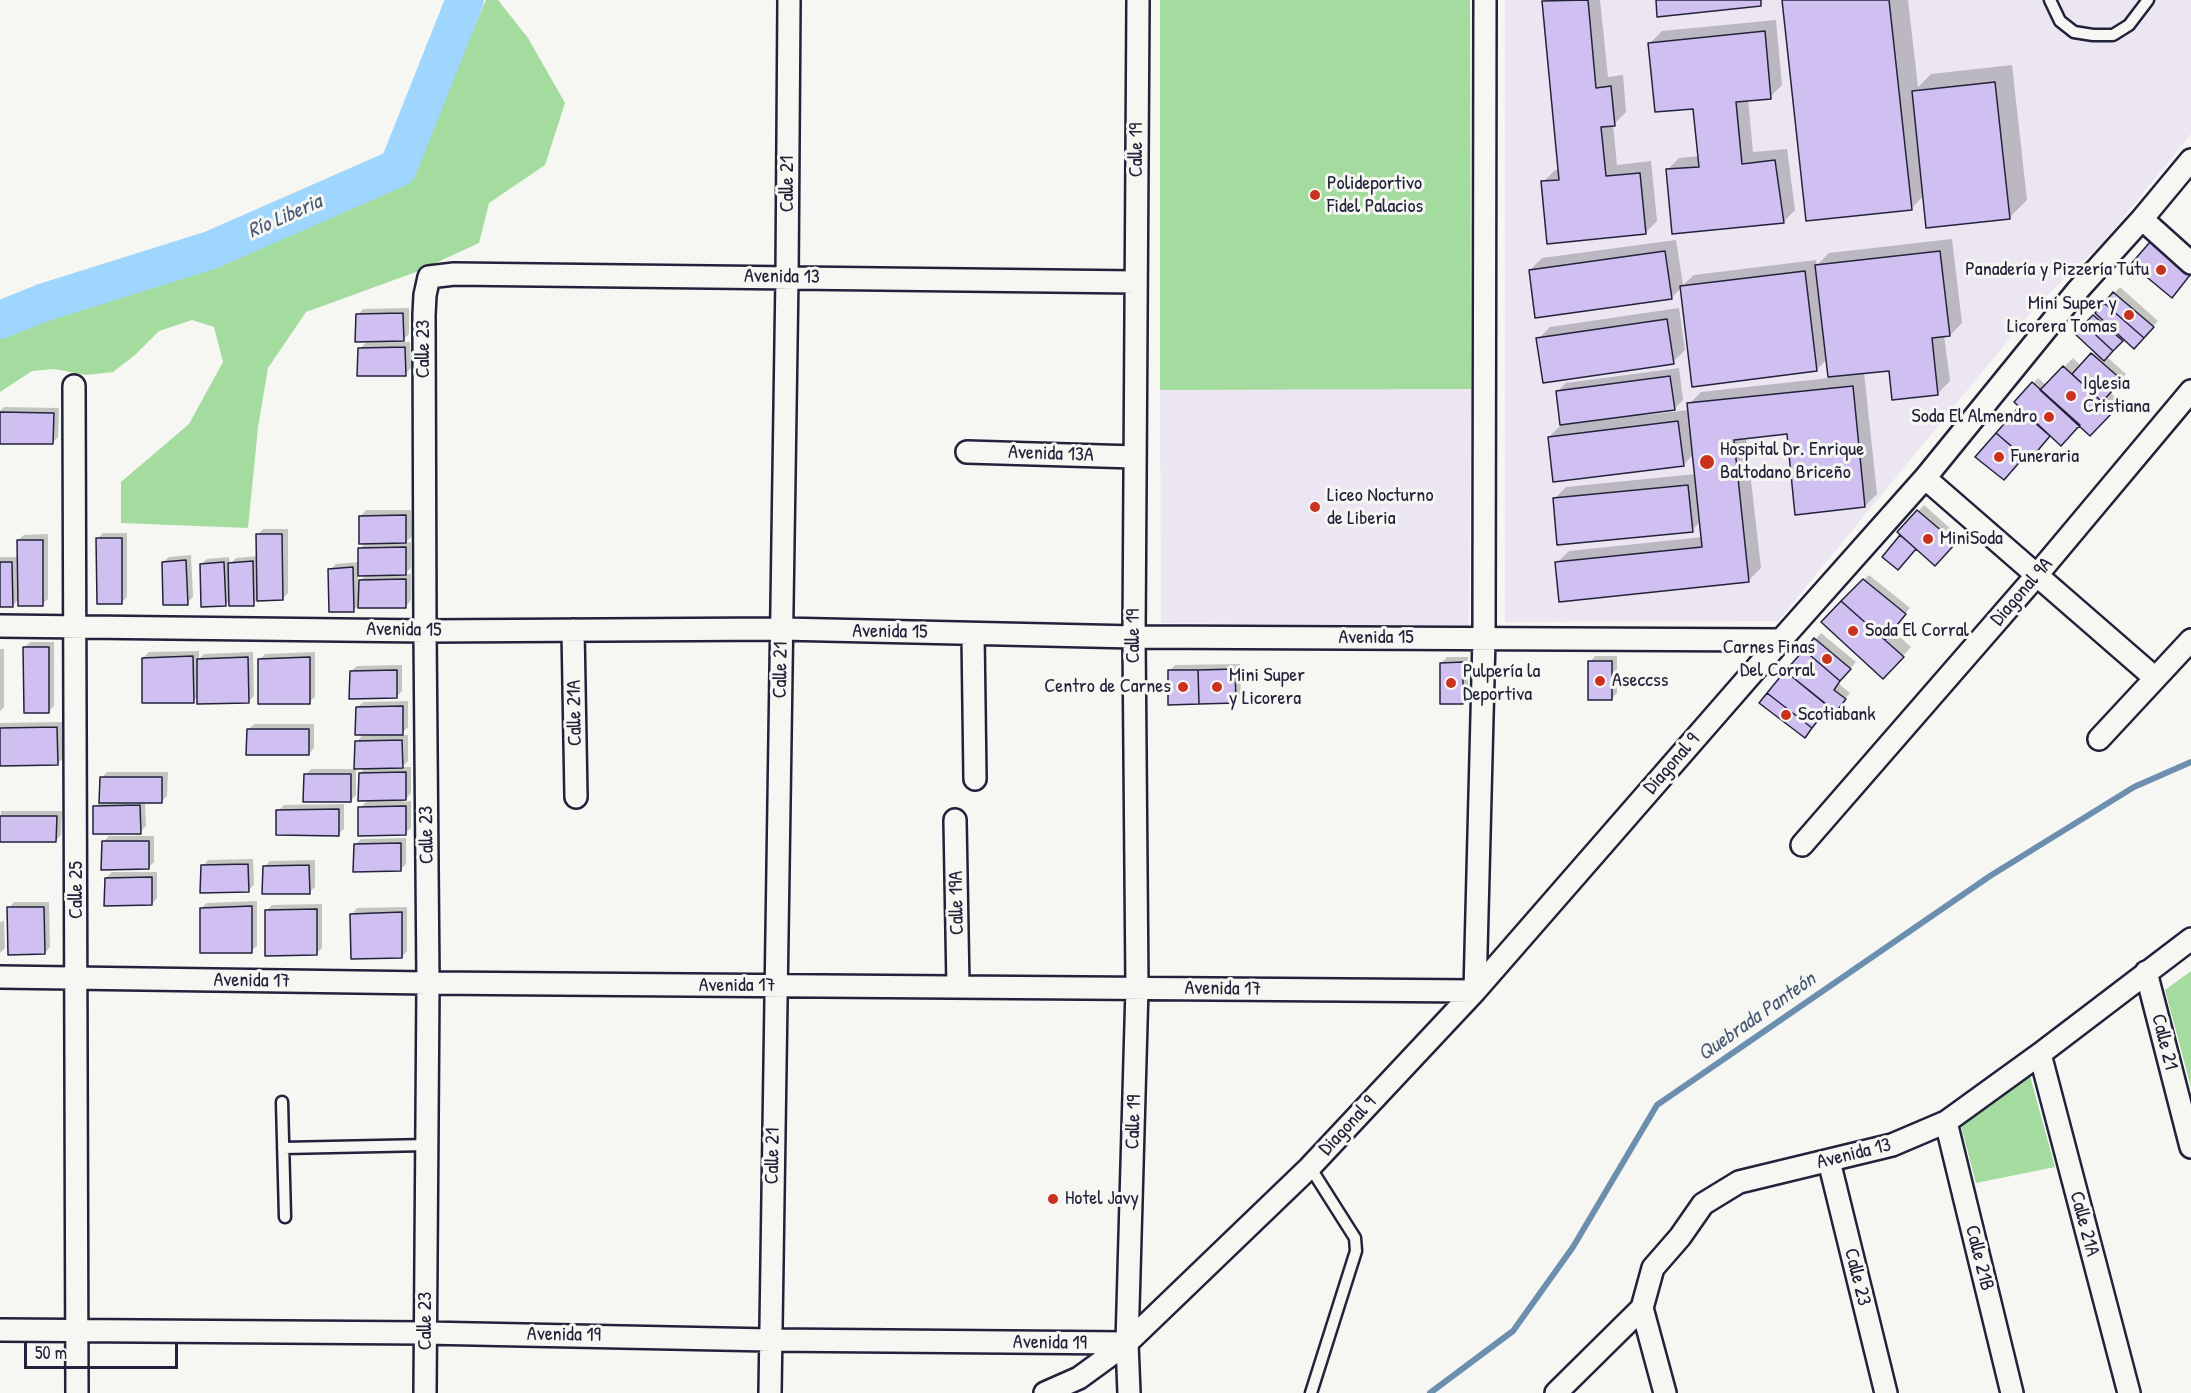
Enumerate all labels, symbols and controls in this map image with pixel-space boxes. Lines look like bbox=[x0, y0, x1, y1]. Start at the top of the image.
street label: Calle 19 bbox=[1125, 123, 1149, 177]
street label: Calle 21 bbox=[776, 156, 800, 212]
place label: Polideportivo Fidel Palacios bbox=[1327, 172, 1423, 219]
marker: Polideportivo Fidel Palacios bbox=[1308, 188, 1322, 202]
water label: Río Liberia bbox=[244, 190, 326, 244]
place label: Panadería y Pizzería Tutu bbox=[1965, 258, 2149, 282]
marker: Panadería y Pizzería Tutu bbox=[2154, 263, 2168, 277]
street label: Avenida 13 bbox=[744, 264, 820, 290]
place label: Mini Super y Licorera Tomas bbox=[2007, 292, 2117, 339]
marker: Mini Super y Licorera Tomas bbox=[2122, 308, 2136, 322]
street label: Calle 23 bbox=[412, 320, 436, 378]
place label: Iglesia Cristiana bbox=[2083, 372, 2150, 419]
marker: Iglesia Cristiana bbox=[2064, 389, 2078, 403]
place label: Soda El Almendro bbox=[1912, 405, 2037, 429]
marker: Soda El Almendro bbox=[2042, 410, 2056, 424]
place label: Hospital Dr. Enrique Baltodano Briceño bbox=[1720, 438, 1864, 485]
street label: Avenida 13A bbox=[1008, 441, 1094, 467]
place label: Funeraria bbox=[2011, 445, 2079, 469]
marker: Funeraria bbox=[1992, 450, 2006, 464]
marker: Hospital Dr. Enrique Baltodano Briceño bbox=[1698, 453, 1716, 471]
place label: Liceo Nocturno de Liberia bbox=[1327, 484, 1433, 531]
marker: Liceo Nocturno de Liberia bbox=[1308, 500, 1322, 514]
place label: MiniSoda bbox=[1940, 527, 2003, 551]
marker: MiniSoda bbox=[1921, 532, 1935, 546]
street label: Diagonal 9A bbox=[1986, 553, 2058, 631]
street label: Calle 19 bbox=[1122, 609, 1146, 663]
street label: Avenida 15 bbox=[366, 617, 442, 643]
street label: Avenida 15 bbox=[852, 619, 928, 645]
place label: Soda El Corral bbox=[1865, 619, 1969, 643]
marker: Soda El Corral bbox=[1846, 624, 1860, 638]
street label: Avenida 15 bbox=[1338, 626, 1414, 650]
place label: Carnes Finas Del Corral bbox=[1723, 636, 1815, 683]
street label: Calle 21 bbox=[769, 641, 793, 699]
marker: Carnes Finas Del Corral bbox=[1820, 652, 1834, 666]
place label: Pulpería la Deportiva bbox=[1463, 660, 1540, 707]
place label: Mini Super y Licorera bbox=[1229, 664, 1305, 711]
place label: Aseccss bbox=[1612, 669, 1668, 693]
marker: Aseccss bbox=[1593, 674, 1607, 688]
place label: Centro de Carnes bbox=[1044, 675, 1171, 699]
marker: Pulpería la Deportiva bbox=[1444, 676, 1458, 690]
street label: Calle 21A bbox=[562, 680, 588, 746]
marker: Centro de Carnes bbox=[1176, 680, 1190, 694]
marker: Mini Super y Licorera bbox=[1210, 680, 1224, 694]
place label: Scotiabank bbox=[1798, 703, 1876, 727]
marker: Scotiabank bbox=[1779, 708, 1793, 722]
street label: Diagonal 9 bbox=[1639, 729, 1705, 799]
street label: Calle 23 bbox=[414, 806, 440, 864]
street label: Calle 25 bbox=[65, 861, 89, 919]
street label: Calle 19A bbox=[944, 871, 970, 935]
water label: Quebrada Panteón bbox=[1693, 967, 1821, 1067]
street label: Avenida 17 bbox=[213, 968, 291, 994]
street label: Avenida 17 bbox=[699, 974, 775, 998]
street label: Avenida 17 bbox=[1184, 976, 1262, 1002]
street label: Calle 21 bbox=[2146, 1012, 2182, 1072]
street label: Diagonal 9 bbox=[1314, 1091, 1382, 1161]
street label: Calle 19 bbox=[1121, 1094, 1147, 1150]
street label: Calle 21 bbox=[761, 1127, 785, 1185]
street label: Avenida 13 bbox=[1814, 1133, 1894, 1175]
place label: Hotel Javy bbox=[1065, 1187, 1139, 1211]
street label: Calle 21A bbox=[2064, 1189, 2104, 1259]
marker: Hotel Javy bbox=[1046, 1192, 1060, 1206]
street label: Calle 21B bbox=[1959, 1223, 1999, 1293]
street label: Calle 23 bbox=[1838, 1246, 1876, 1308]
street label: Calle 23 bbox=[414, 1292, 438, 1350]
street label: Avenida 19 bbox=[527, 1322, 601, 1348]
scale bar bbox=[27, 1330, 182, 1368]
street label: Avenida 19 bbox=[1013, 1330, 1087, 1356]
text: 50 m bbox=[35, 1340, 67, 1365]

